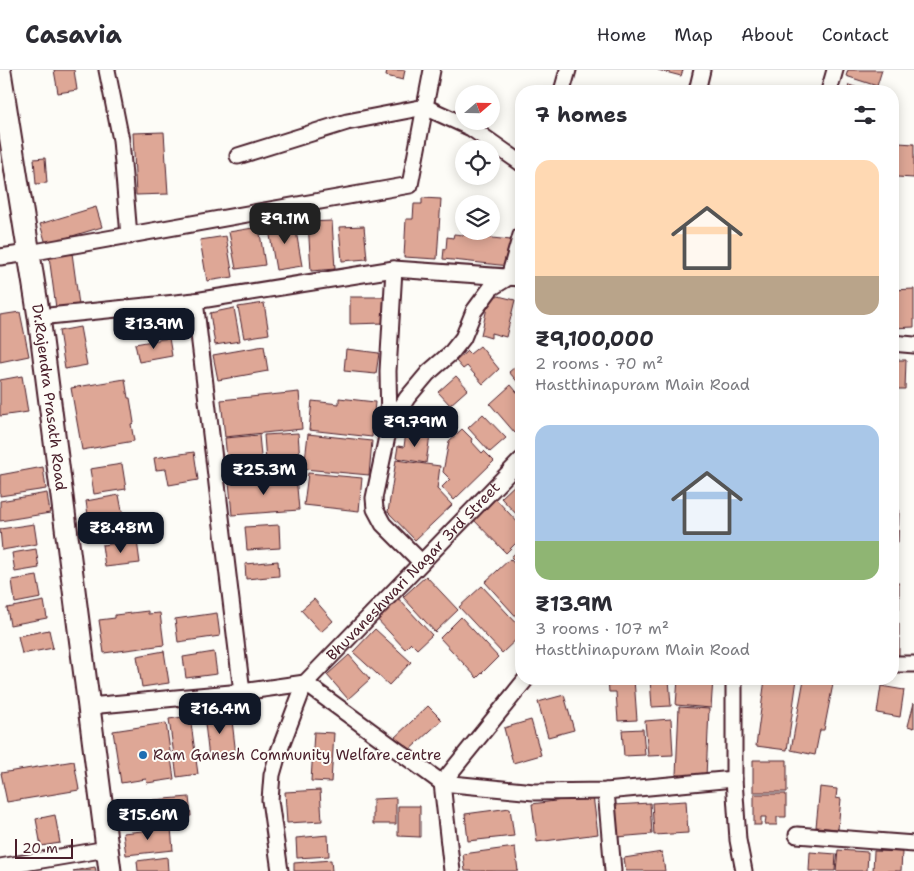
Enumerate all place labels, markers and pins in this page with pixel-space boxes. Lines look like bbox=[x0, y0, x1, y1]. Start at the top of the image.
pin: ₹9.1M bbox=[250, 202, 320, 245]
pin: ₹13.9M bbox=[113, 308, 195, 350]
pin: ₹9.79M bbox=[374, 406, 456, 448]
pin: ₹25.3M bbox=[223, 454, 305, 496]
pin: ₹8.48M bbox=[80, 512, 162, 554]
pin: ₹16.4M bbox=[179, 692, 261, 735]
place label: Ram Ganesh Community Welfare centre bbox=[153, 745, 442, 765]
marker: Ram Ganesh Community Welfare centre bbox=[137, 749, 149, 761]
pin: ₹15.6M bbox=[107, 798, 189, 841]

